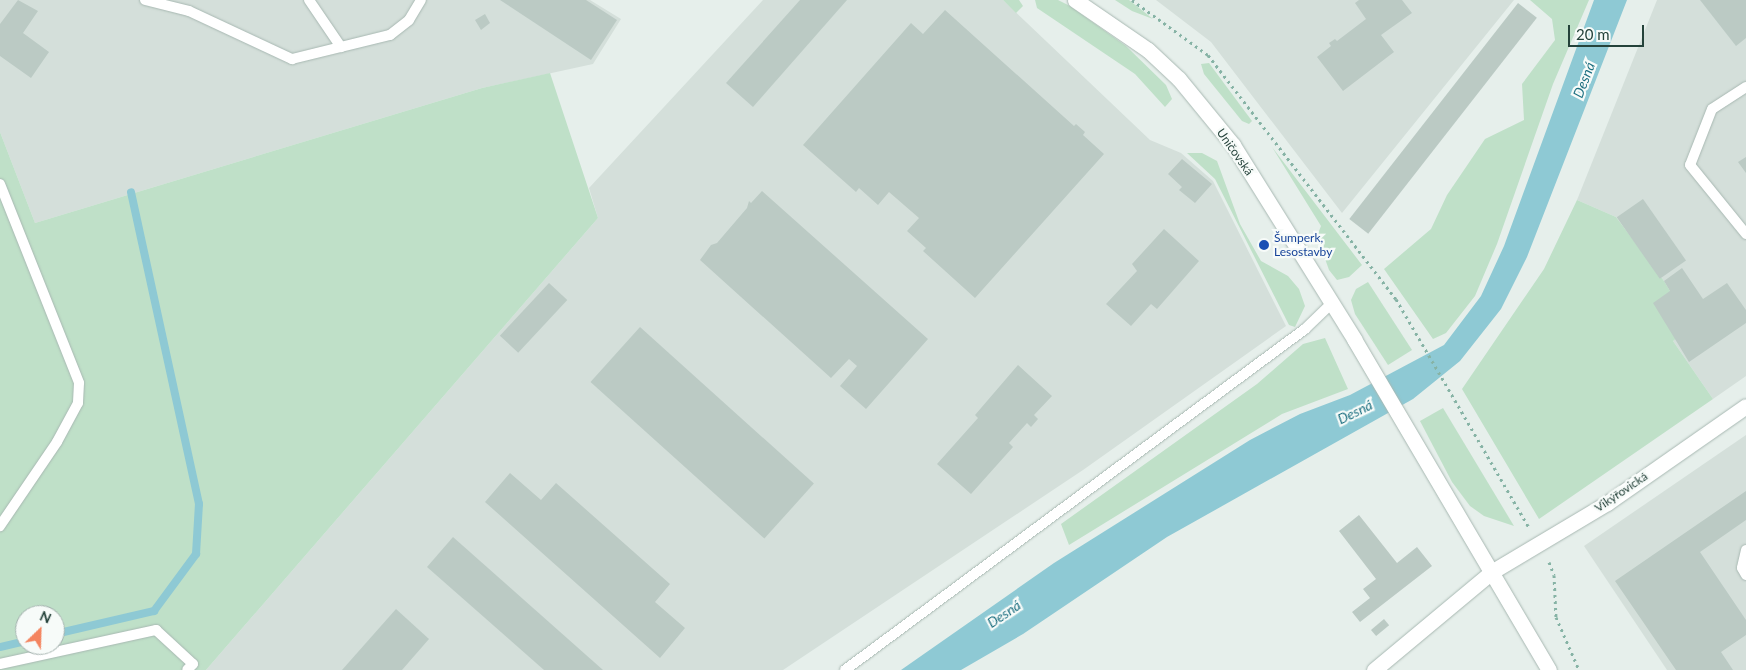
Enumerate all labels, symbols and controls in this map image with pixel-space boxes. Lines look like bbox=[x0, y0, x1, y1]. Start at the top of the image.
scale bar bbox=[1571, 15, 1647, 47]
text: 20 m bbox=[1576, 25, 1610, 43]
water label: Desná bbox=[1570, 60, 1598, 100]
street label: Uničovská bbox=[1214, 126, 1256, 178]
place label: Šumperk, Lesostavby bbox=[1274, 231, 1332, 259]
marker: Šumperk, Lesostavby bbox=[1258, 239, 1270, 251]
water label: Desná bbox=[1335, 396, 1375, 428]
street label: Vikýřovická bbox=[1592, 469, 1650, 515]
water label: Desná bbox=[984, 597, 1024, 631]
north arrow bbox=[15, 605, 65, 655]
text: N bbox=[38, 607, 54, 627]

